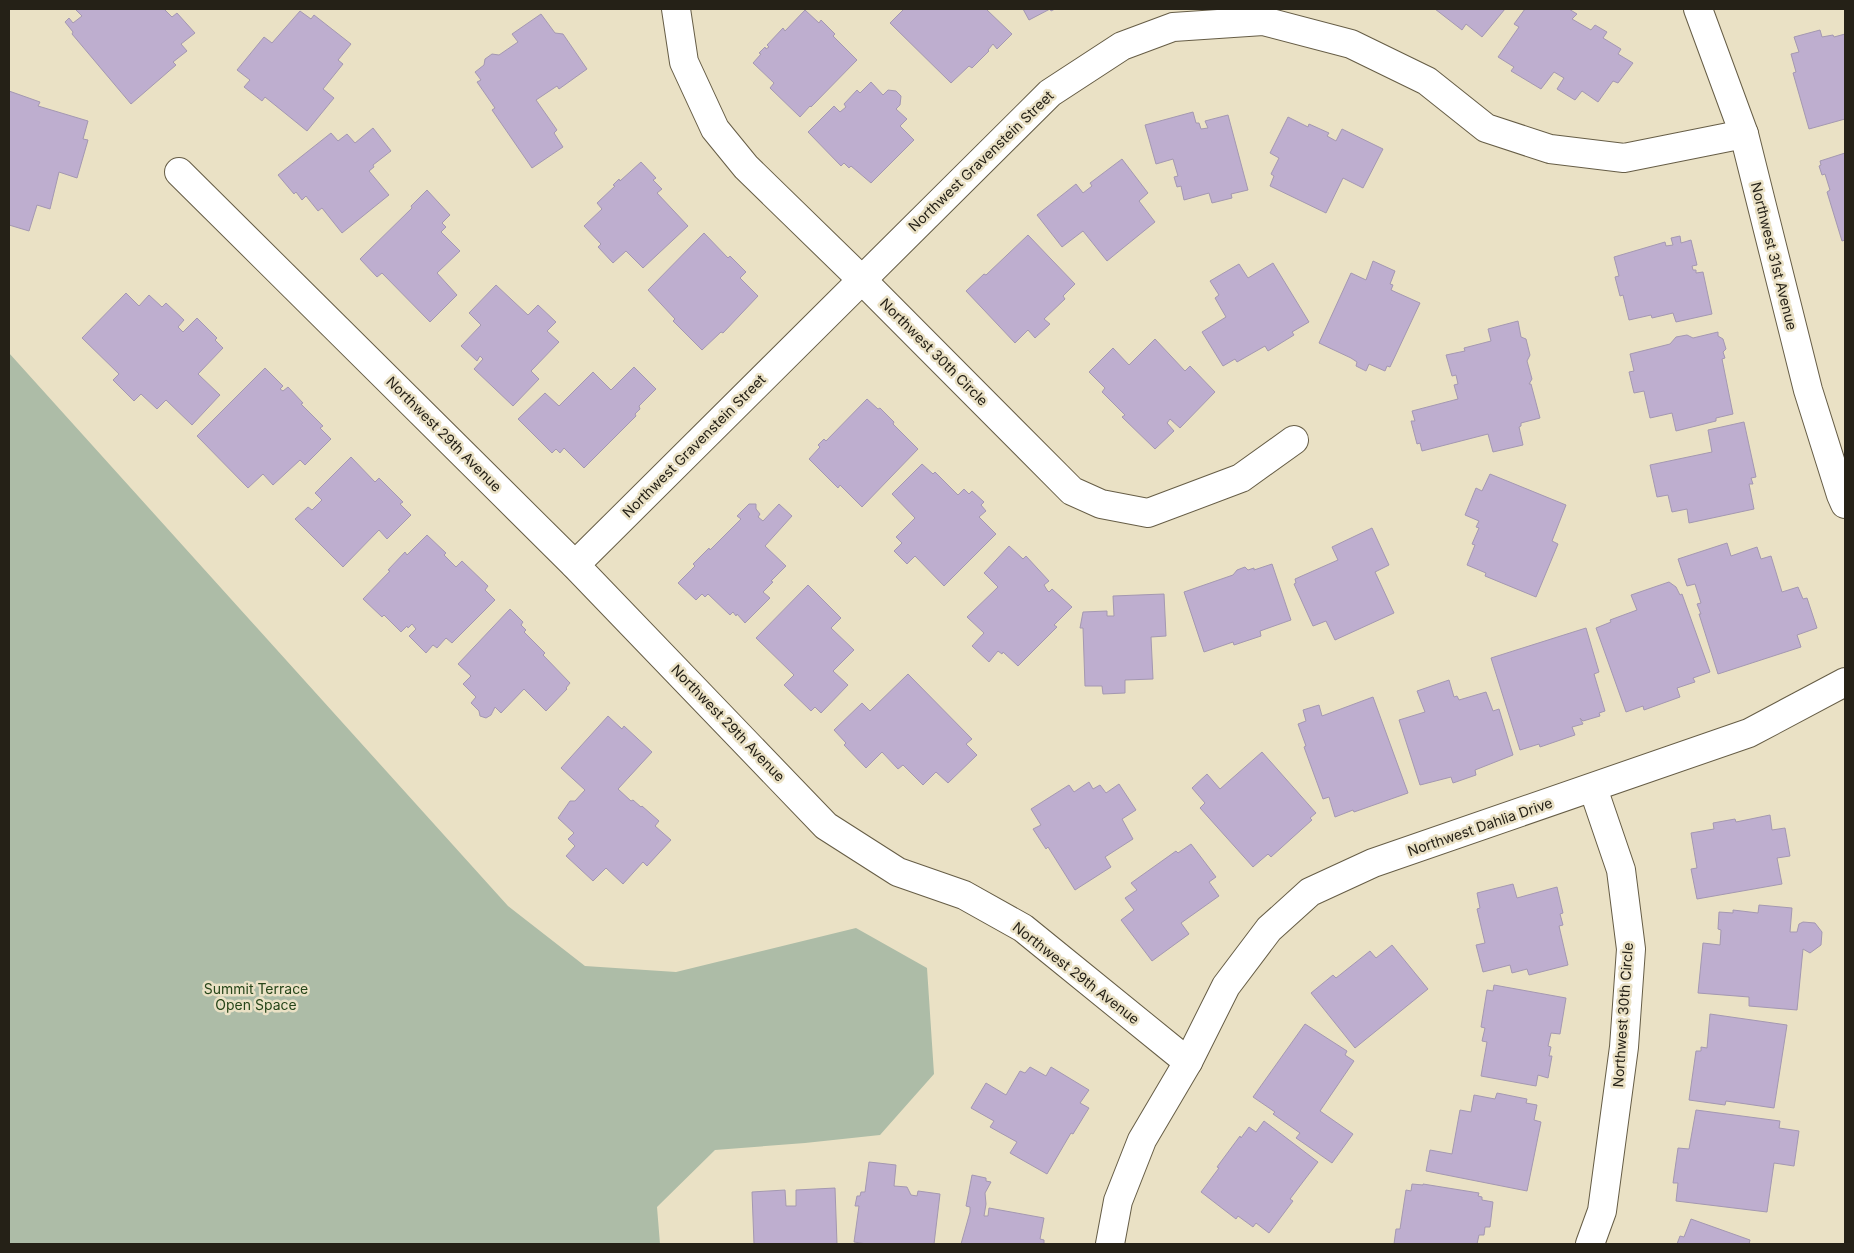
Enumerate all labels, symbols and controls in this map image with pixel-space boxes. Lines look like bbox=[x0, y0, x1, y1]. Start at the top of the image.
street label: Northwest Gravenstein Street bbox=[905, 86, 1057, 235]
street label: Northwest 31st Avenue bbox=[1748, 180, 1801, 332]
street label: Northwest 30th Circle bbox=[877, 294, 992, 409]
street label: Northwest Gravenstein Street bbox=[619, 370, 769, 521]
street label: Northwest 29th Avenue bbox=[383, 372, 506, 495]
street label: Northwest 29th Avenue bbox=[668, 661, 789, 785]
street label: Northwest Dahlia Drive bbox=[1405, 794, 1555, 859]
street label: Northwest 29th Avenue bbox=[1010, 918, 1143, 1027]
street label: Northwest 30th Circle bbox=[1609, 942, 1636, 1088]
park label: Summit Terrace Open Space bbox=[204, 980, 308, 1013]

